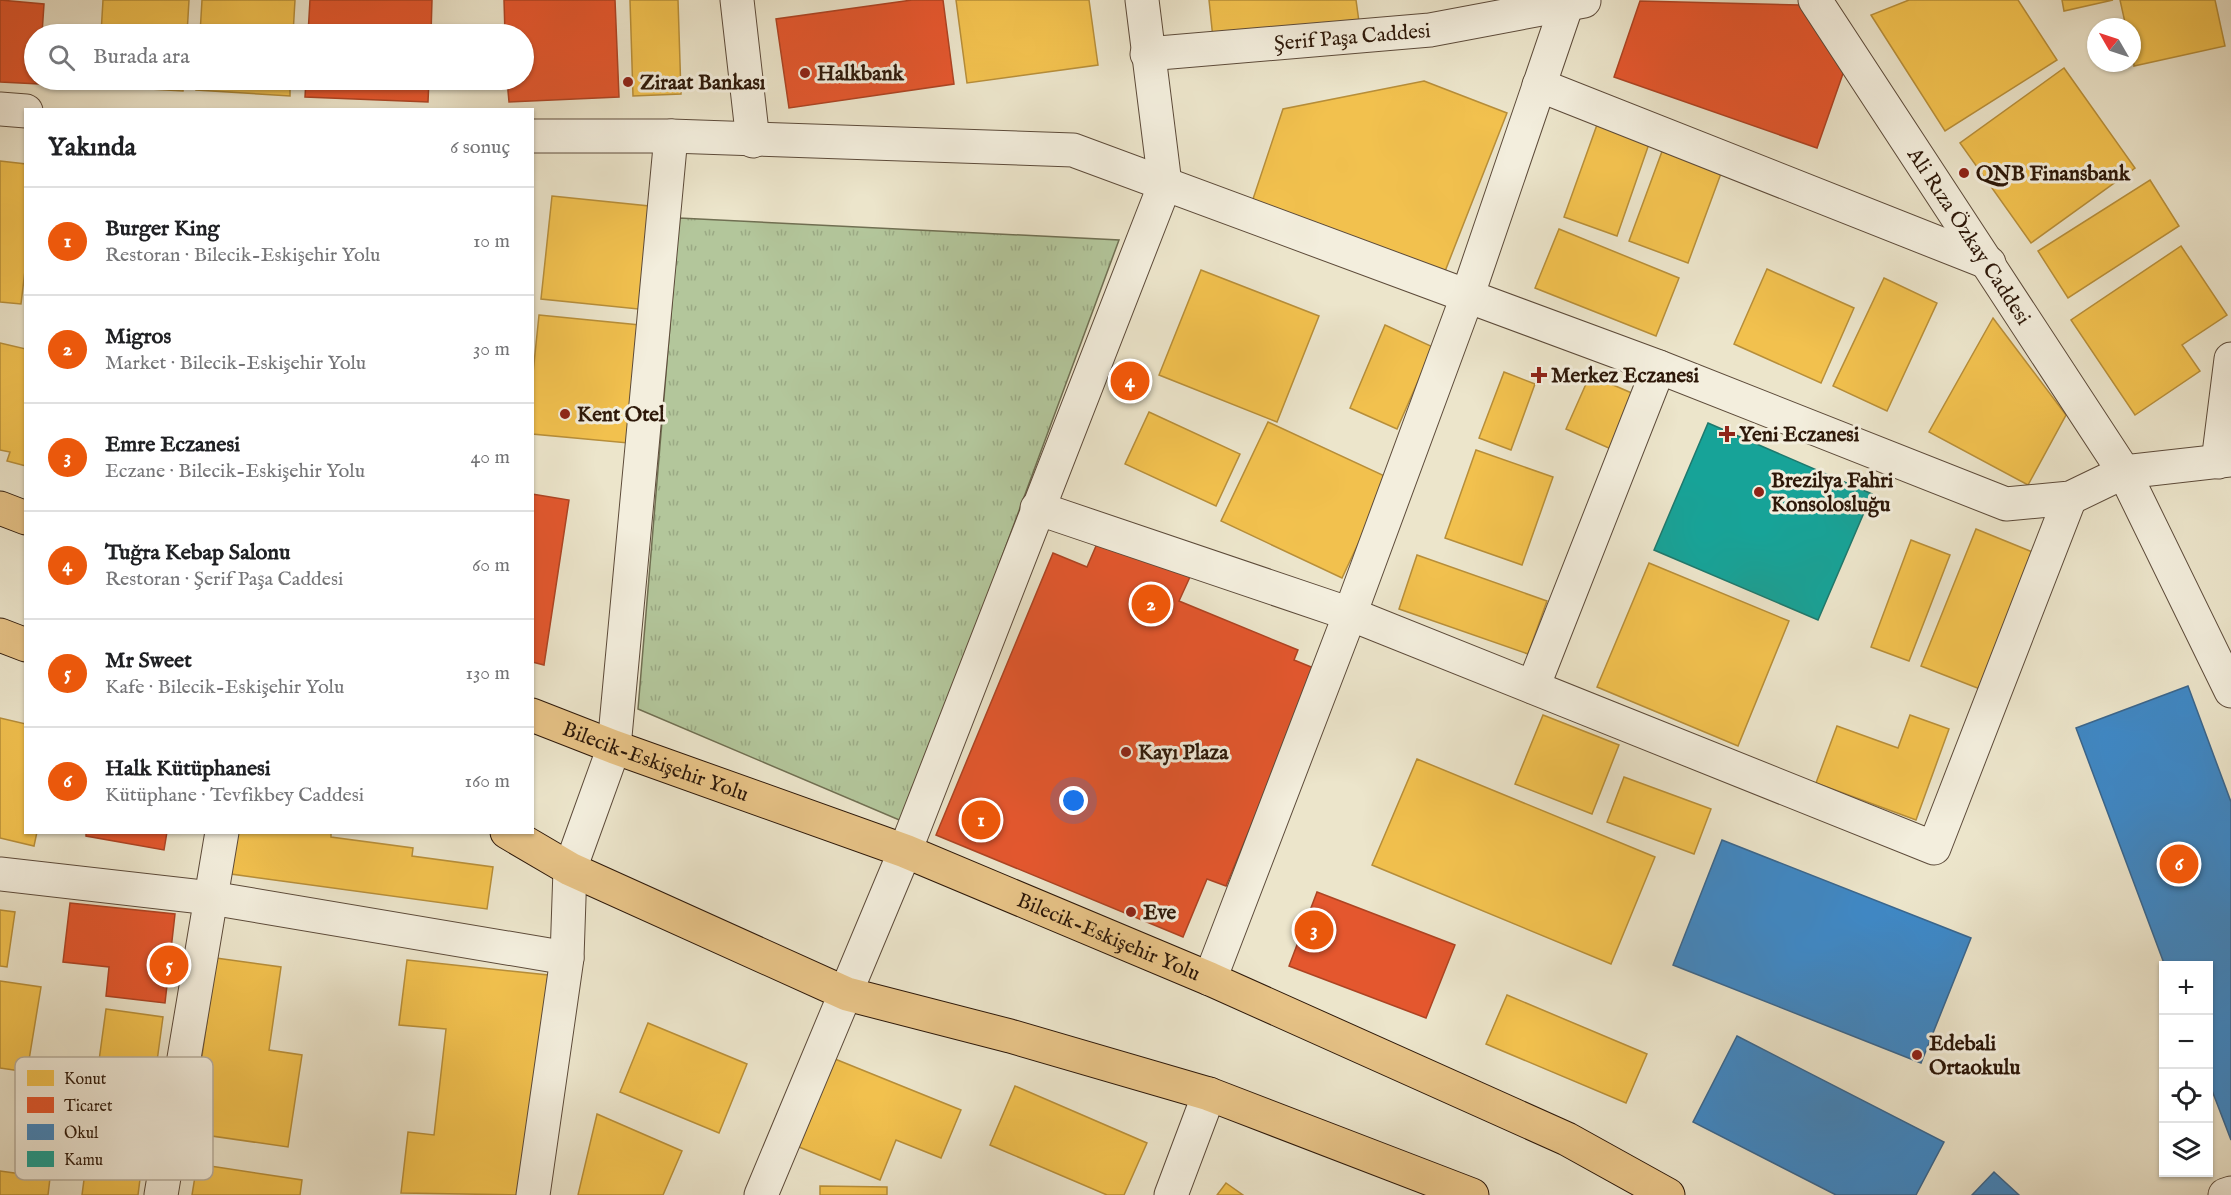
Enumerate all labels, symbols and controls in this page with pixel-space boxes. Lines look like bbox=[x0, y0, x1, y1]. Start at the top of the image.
street label: Şerif Paşa Caddesi bbox=[1273, 18, 1432, 58]
north arrow bbox=[2087, 18, 2141, 72]
search box bbox=[24, 24, 534, 90]
icon: search bbox=[45, 41, 78, 74]
text: Burada ara bbox=[93, 43, 190, 71]
place label: Halkbank bbox=[817, 61, 905, 88]
marker: Halkbank bbox=[798, 66, 812, 80]
place label: Ziraat Bankası bbox=[640, 70, 766, 97]
marker: Ziraat Bankası bbox=[621, 75, 635, 89]
text: Yakında bbox=[48, 131, 136, 164]
text: 6 sonuç bbox=[450, 135, 510, 160]
street label: Ali Rıza Özkay Caddesi bbox=[1900, 142, 2036, 331]
place label: QNB Finansbank bbox=[1976, 161, 2131, 188]
marker: QNB Finansbank bbox=[1957, 166, 1971, 180]
text: Burger King bbox=[105, 215, 219, 243]
text: 1 bbox=[64, 229, 71, 254]
text: 10 m bbox=[473, 229, 510, 254]
text: Restoran · Bilecik-Eskişehir Yolu bbox=[105, 243, 380, 268]
text: Migros bbox=[105, 323, 171, 351]
text: 2 bbox=[63, 337, 72, 362]
text: 30 m bbox=[473, 337, 510, 362]
text: Market · Bilecik-Eskişehir Yolu bbox=[105, 351, 366, 376]
pin: 4 bbox=[1110, 358, 1150, 404]
place label: Merkez Eczanesi bbox=[1551, 363, 1699, 390]
marker: Merkez Eczanesi bbox=[1532, 368, 1546, 382]
place label: Kent Otel bbox=[577, 402, 666, 429]
marker: Kent Otel bbox=[558, 407, 572, 421]
place label: Yeni Eczanesi bbox=[1739, 422, 1860, 449]
marker: Yeni Eczanesi bbox=[1720, 427, 1734, 441]
text: Emre Eczanesi bbox=[105, 431, 240, 459]
text: 3 bbox=[64, 445, 71, 470]
text: 40 m bbox=[471, 445, 510, 470]
text: Eczane · Bilecik-Eskişehir Yolu bbox=[105, 459, 365, 484]
place label: Brezilya Fahri Konsolosluğu bbox=[1771, 468, 1894, 519]
marker: Brezilya Fahri Konsolosluğu bbox=[1752, 485, 1766, 499]
text: Tuğra Kebap Salonu bbox=[105, 539, 290, 567]
text: 4 bbox=[63, 553, 72, 578]
text: 60 m bbox=[472, 553, 510, 578]
text: Restoran · Şerif Paşa Caddesi bbox=[105, 567, 343, 592]
pin: 2 bbox=[1132, 582, 1170, 626]
text: Mr Sweet bbox=[105, 647, 192, 675]
text: 5 bbox=[64, 661, 71, 686]
text: 130 m bbox=[465, 661, 510, 686]
text: Kafe · Bilecik-Eskişehir Yolu bbox=[105, 675, 344, 700]
street label: Bilecik-Eskişehir Yolu bbox=[558, 716, 752, 809]
place label: Kayı Plaza bbox=[1138, 740, 1229, 767]
marker: Kayı Plaza bbox=[1119, 745, 1133, 759]
text: Halk Kütüphanesi bbox=[105, 755, 271, 783]
text: 6 bbox=[63, 769, 72, 794]
text: 160 m bbox=[464, 769, 510, 794]
text: Kütüphane · Tevfikbey Caddesi bbox=[105, 783, 364, 808]
your location bbox=[1059, 786, 1088, 815]
pin: 1 bbox=[962, 798, 1000, 842]
pin: 6 bbox=[2160, 842, 2198, 886]
street label: Bilecik-Eskişehir Yolu bbox=[1012, 887, 1204, 988]
place label: Eve bbox=[1143, 900, 1177, 927]
marker: Eve bbox=[1124, 905, 1138, 919]
pin: 3 bbox=[1294, 908, 1334, 952]
pin: 5 bbox=[150, 942, 188, 988]
map controls bbox=[2159, 961, 2213, 1177]
button: + bbox=[2159, 961, 2213, 1015]
button: − bbox=[2159, 1015, 2213, 1069]
place label: Edebali Ortaokulu bbox=[1929, 1031, 2020, 1082]
marker: Edebali Ortaokulu bbox=[1910, 1048, 1924, 1062]
legend bbox=[15, 1057, 213, 1180]
button: locate bbox=[2159, 1069, 2213, 1123]
text: Konut bbox=[64, 1070, 107, 1090]
text: Ticaret bbox=[64, 1097, 113, 1117]
button: layers bbox=[2159, 1123, 2213, 1177]
text: Okul bbox=[64, 1124, 99, 1144]
text: Kamu bbox=[64, 1151, 103, 1171]

